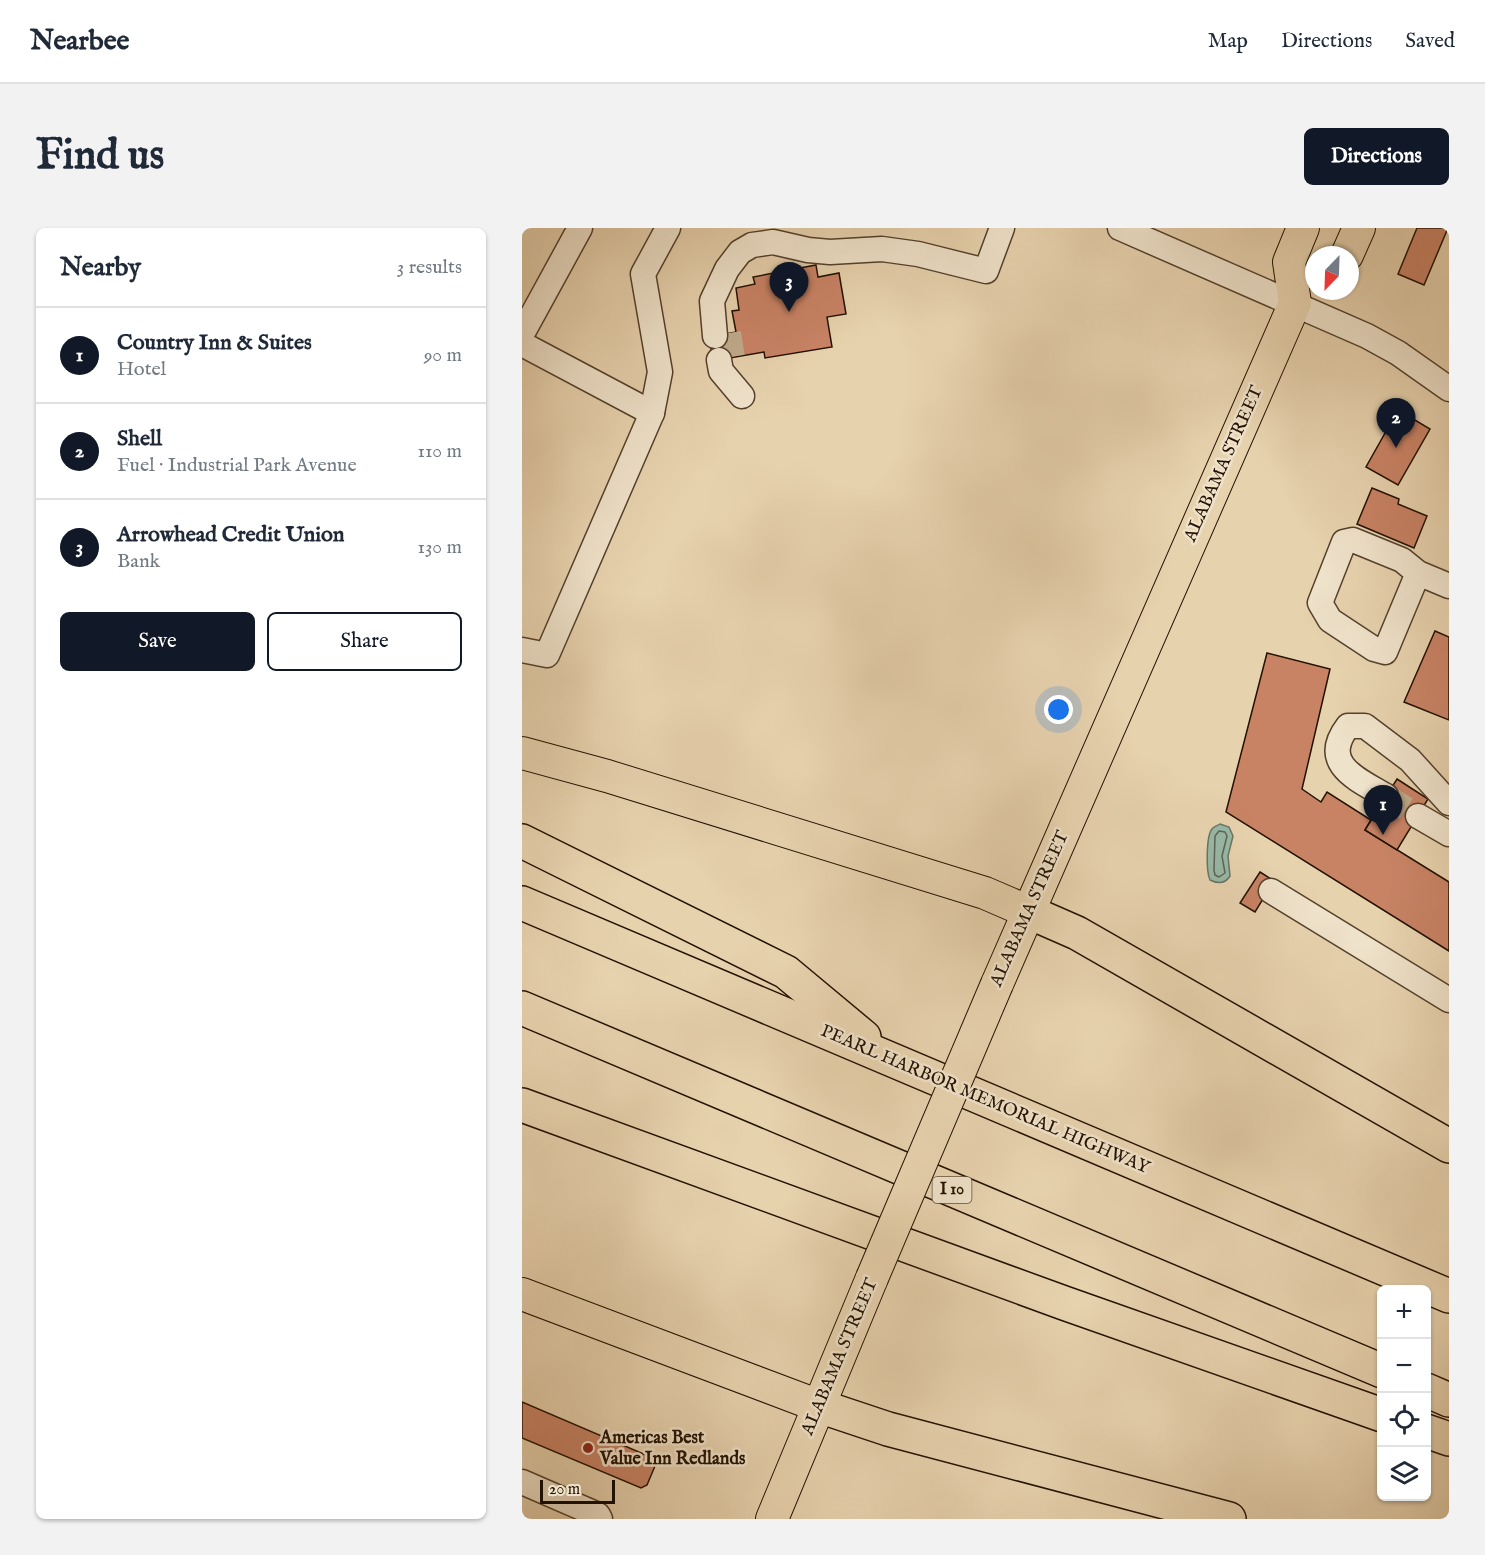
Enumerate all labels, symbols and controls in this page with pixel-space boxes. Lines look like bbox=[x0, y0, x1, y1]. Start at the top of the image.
text: Nearbee bbox=[30, 24, 129, 59]
text: Map bbox=[1208, 28, 1248, 55]
text: Directions bbox=[1281, 28, 1372, 55]
text: Saved bbox=[1405, 28, 1455, 55]
button: Directions bbox=[1304, 128, 1449, 185]
text: Find us bbox=[36, 130, 164, 183]
north arrow bbox=[1305, 246, 1359, 300]
text: Nearby bbox=[60, 251, 141, 284]
text: 3 results bbox=[397, 255, 462, 280]
pin: 3 bbox=[770, 262, 808, 312]
text: Country Inn & Suites bbox=[117, 329, 312, 357]
text: 1 bbox=[76, 343, 83, 368]
text: 90 m bbox=[424, 343, 462, 368]
text: Hotel bbox=[117, 357, 166, 382]
street label: ALABAMA STREET bbox=[1179, 382, 1269, 546]
pin: 2 bbox=[1376, 398, 1416, 448]
text: Shell bbox=[117, 425, 162, 453]
text: 2 bbox=[75, 439, 84, 464]
text: 110 m bbox=[418, 439, 462, 464]
text: Fuel · Industrial Park Avenue bbox=[117, 453, 357, 478]
text: Arrowhead Credit Union bbox=[117, 521, 345, 549]
text: 3 bbox=[76, 535, 83, 560]
text: 130 m bbox=[417, 535, 462, 560]
text: Bank bbox=[117, 549, 160, 574]
button: Save bbox=[60, 612, 255, 671]
button: Share bbox=[267, 612, 462, 671]
your location bbox=[1044, 695, 1073, 724]
pin: 1 bbox=[1364, 786, 1402, 835]
street label: ALABAMA STREET bbox=[985, 827, 1075, 991]
street label: PEARL HARBOR MEMORIAL HIGHWAY bbox=[817, 1020, 1154, 1180]
road number: I 10 bbox=[932, 1177, 972, 1203]
street label: ALABAMA STREET bbox=[796, 1275, 883, 1440]
map controls bbox=[1377, 1285, 1431, 1501]
button: + bbox=[1377, 1285, 1431, 1339]
button: − bbox=[1377, 1339, 1431, 1393]
button: locate bbox=[1377, 1393, 1431, 1447]
place label: Americas Best Value Inn Redlands bbox=[599, 1427, 746, 1471]
marker: Americas Best Value Inn Redlands bbox=[581, 1441, 595, 1455]
button: layers bbox=[1377, 1447, 1431, 1501]
scale bar bbox=[540, 1477, 615, 1504]
text: 20 m bbox=[549, 1480, 580, 1500]

